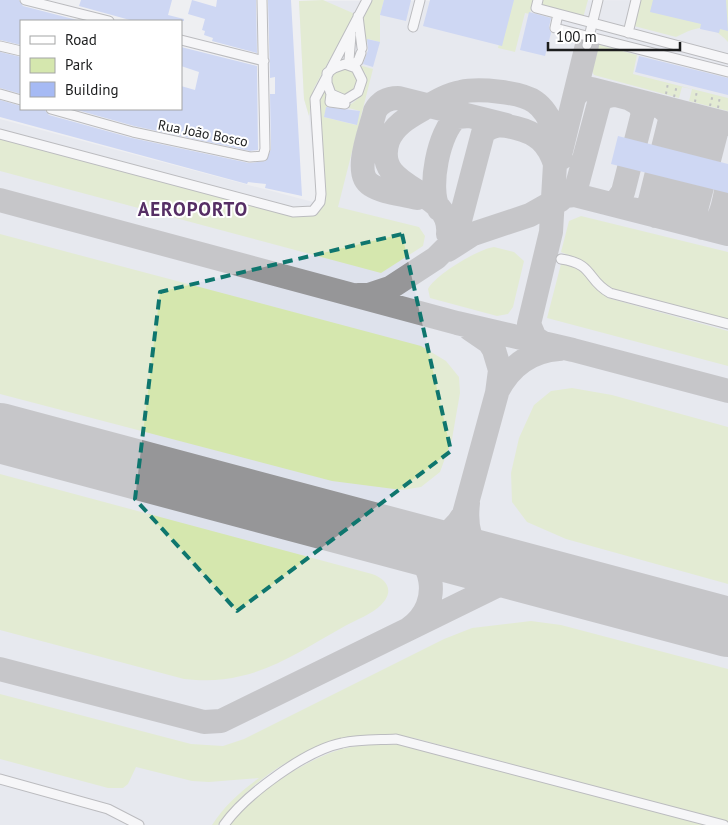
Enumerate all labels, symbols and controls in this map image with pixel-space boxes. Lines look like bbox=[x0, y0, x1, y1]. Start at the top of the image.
legend bbox=[20, 20, 182, 110]
scale bar bbox=[548, 20, 680, 52]
text: 100 m bbox=[556, 27, 597, 46]
text: Road bbox=[65, 30, 97, 49]
text: Park bbox=[65, 55, 93, 74]
text: Building bbox=[65, 80, 119, 99]
street label: Rua João Bosco bbox=[156, 115, 250, 151]
district label: AEROPORTO bbox=[138, 197, 248, 221]

